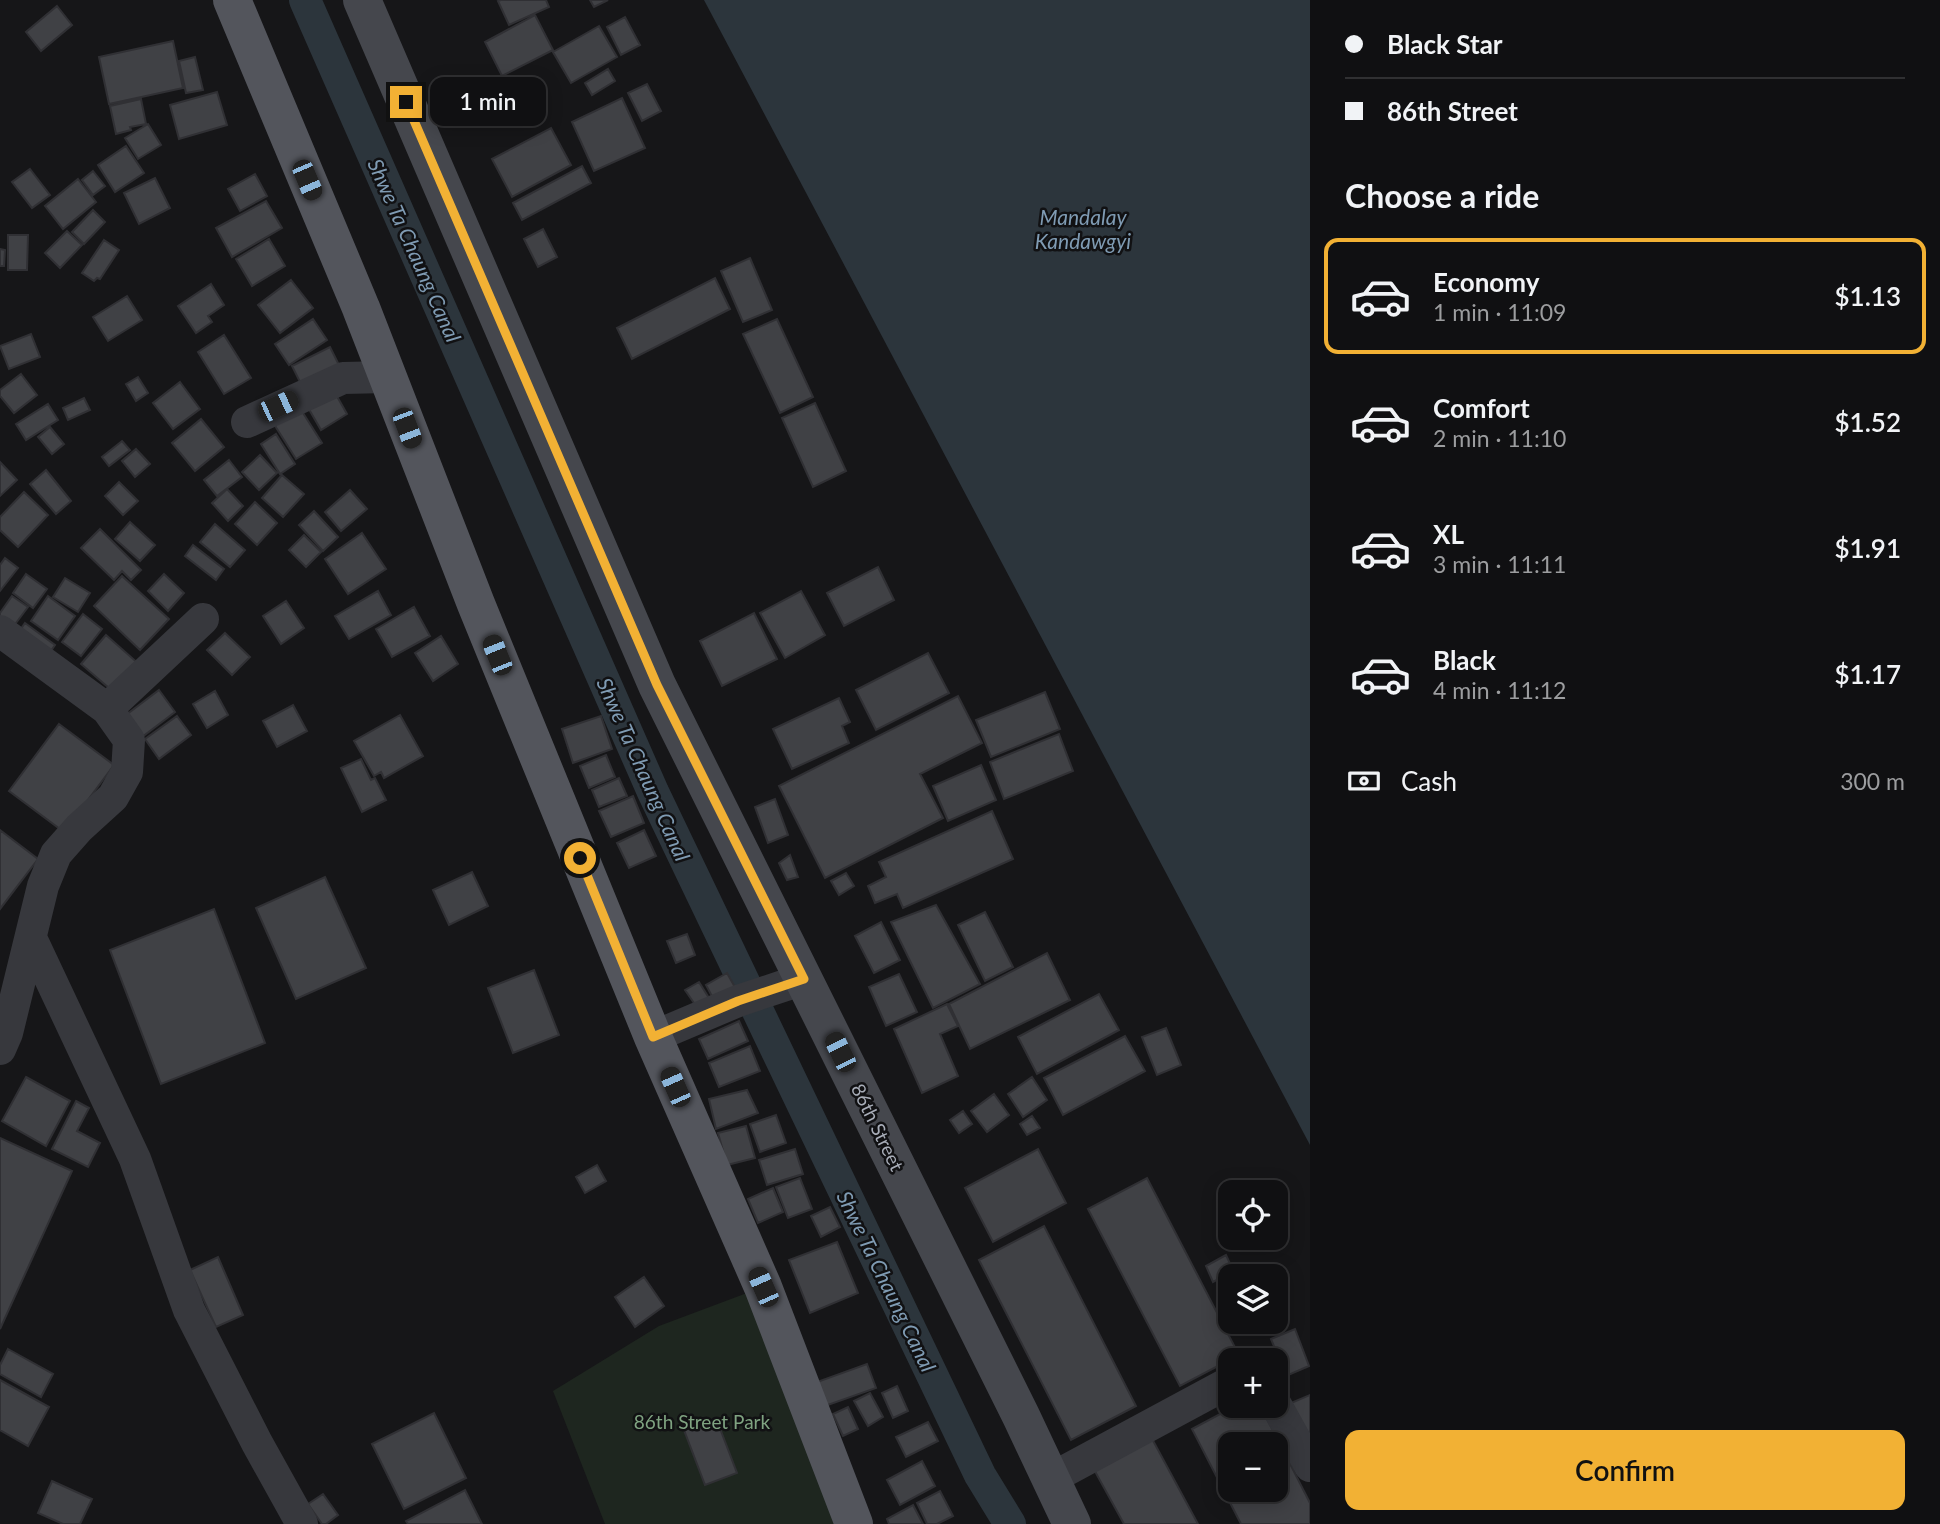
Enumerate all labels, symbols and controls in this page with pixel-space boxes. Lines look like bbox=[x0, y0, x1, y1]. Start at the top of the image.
text: Black Star bbox=[1387, 28, 1503, 60]
callout: 1 min bbox=[430, 78, 546, 126]
route end bbox=[390, 86, 422, 118]
text: 1 min bbox=[460, 87, 516, 115]
text: 86th Street bbox=[1387, 95, 1518, 127]
water label: Shwe Ta Chaung Canal bbox=[363, 154, 467, 346]
car bbox=[290, 157, 325, 203]
text: Choose a ride bbox=[1345, 176, 1539, 215]
water label: Mandalay Kandawgyi bbox=[1035, 204, 1131, 253]
icon: car bbox=[1349, 265, 1412, 328]
text: Economy bbox=[1433, 266, 1539, 298]
text: $1.13 bbox=[1835, 280, 1901, 312]
text: 1 min · 11:09 bbox=[1433, 298, 1566, 326]
car bbox=[255, 388, 302, 424]
icon: car bbox=[1349, 391, 1412, 454]
text: Comfort bbox=[1433, 392, 1530, 424]
car bbox=[390, 405, 425, 451]
text: $1.52 bbox=[1835, 406, 1901, 438]
text: 2 min · 11:10 bbox=[1433, 424, 1566, 452]
icon: car bbox=[1349, 517, 1412, 580]
text: XL bbox=[1433, 518, 1464, 550]
text: $1.91 bbox=[1835, 532, 1901, 564]
text: 3 min · 11:11 bbox=[1433, 550, 1566, 578]
car bbox=[480, 632, 515, 678]
icon: car bbox=[1349, 643, 1412, 706]
text: Black bbox=[1433, 644, 1496, 676]
text: $1.17 bbox=[1835, 658, 1901, 690]
water label: Shwe Ta Chaung Canal bbox=[592, 673, 696, 865]
text: 4 min · 11:12 bbox=[1433, 676, 1566, 704]
icon: cash bbox=[1345, 762, 1383, 800]
text: Cash bbox=[1401, 765, 1457, 797]
text: 300 m bbox=[1840, 767, 1905, 795]
route start bbox=[564, 842, 596, 874]
car bbox=[822, 1029, 859, 1075]
car bbox=[657, 1064, 694, 1110]
street label: 86th Street bbox=[847, 1080, 909, 1175]
map controls bbox=[1218, 1180, 1288, 1502]
button: locate bbox=[1218, 1180, 1288, 1250]
water label: Shwe Ta Chaung Canal bbox=[832, 1186, 942, 1376]
car bbox=[745, 1264, 782, 1310]
button: layers bbox=[1218, 1264, 1288, 1334]
button: + bbox=[1218, 1348, 1288, 1418]
park label: 86th Street Park bbox=[634, 1410, 771, 1433]
button: Confirm bbox=[1345, 1430, 1905, 1510]
button: − bbox=[1218, 1432, 1288, 1502]

